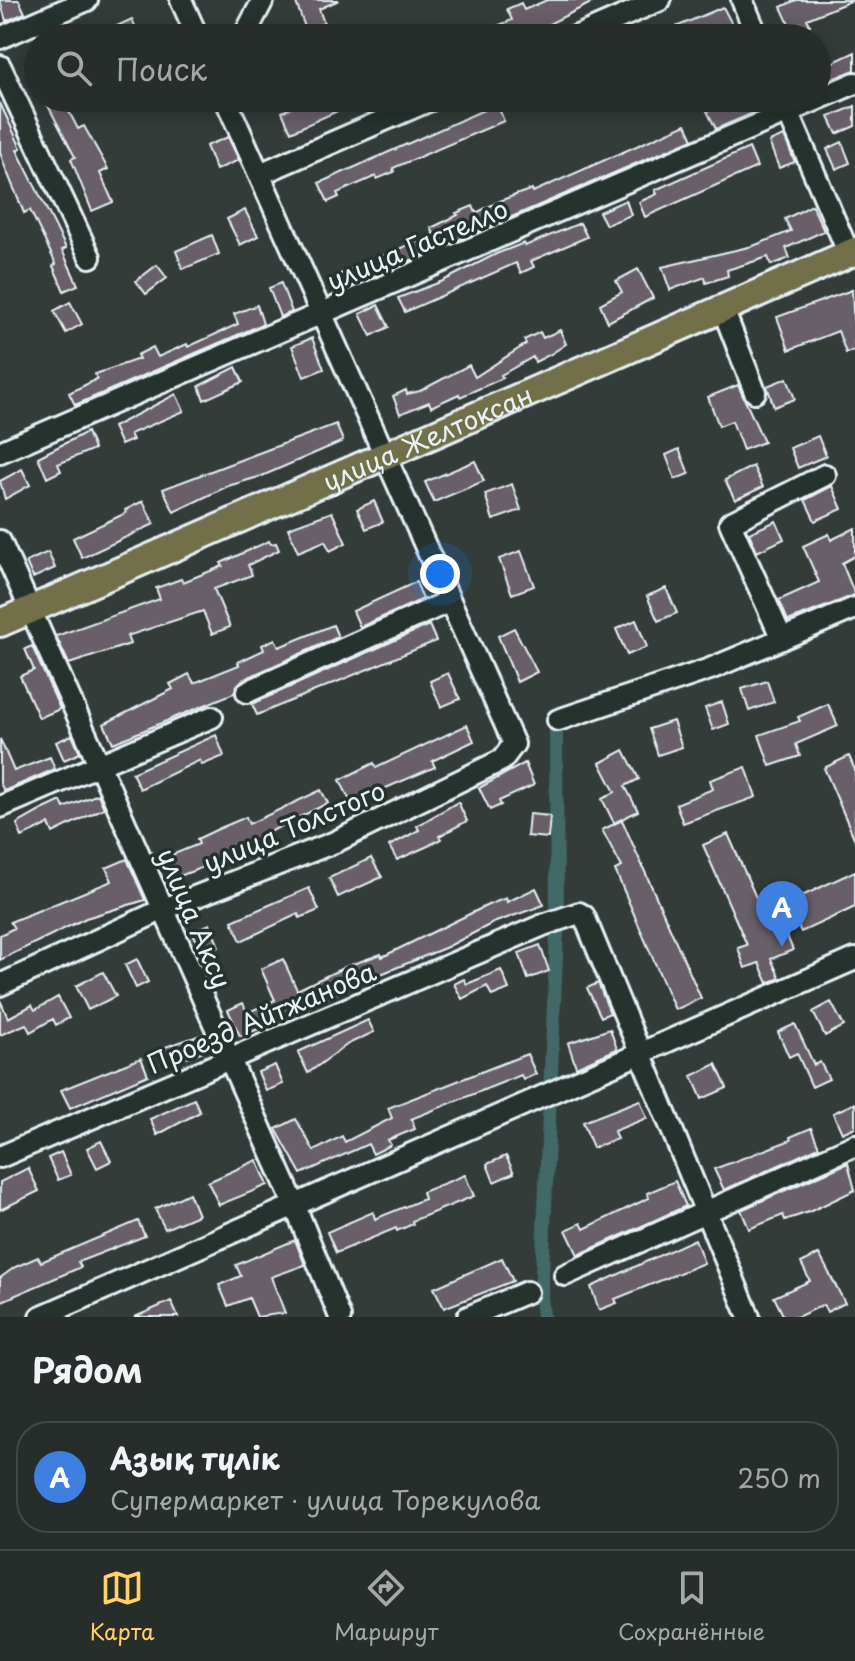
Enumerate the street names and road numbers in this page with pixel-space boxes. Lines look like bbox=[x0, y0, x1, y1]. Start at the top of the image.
street label: улица Гастелло bbox=[320, 188, 514, 300]
street label: улица Желтоксан bbox=[316, 374, 538, 500]
street label: улица Толстого bbox=[197, 770, 391, 882]
street label: улица Аксу bbox=[148, 842, 242, 994]
street label: Проезд Айтжанова bbox=[141, 951, 382, 1083]

